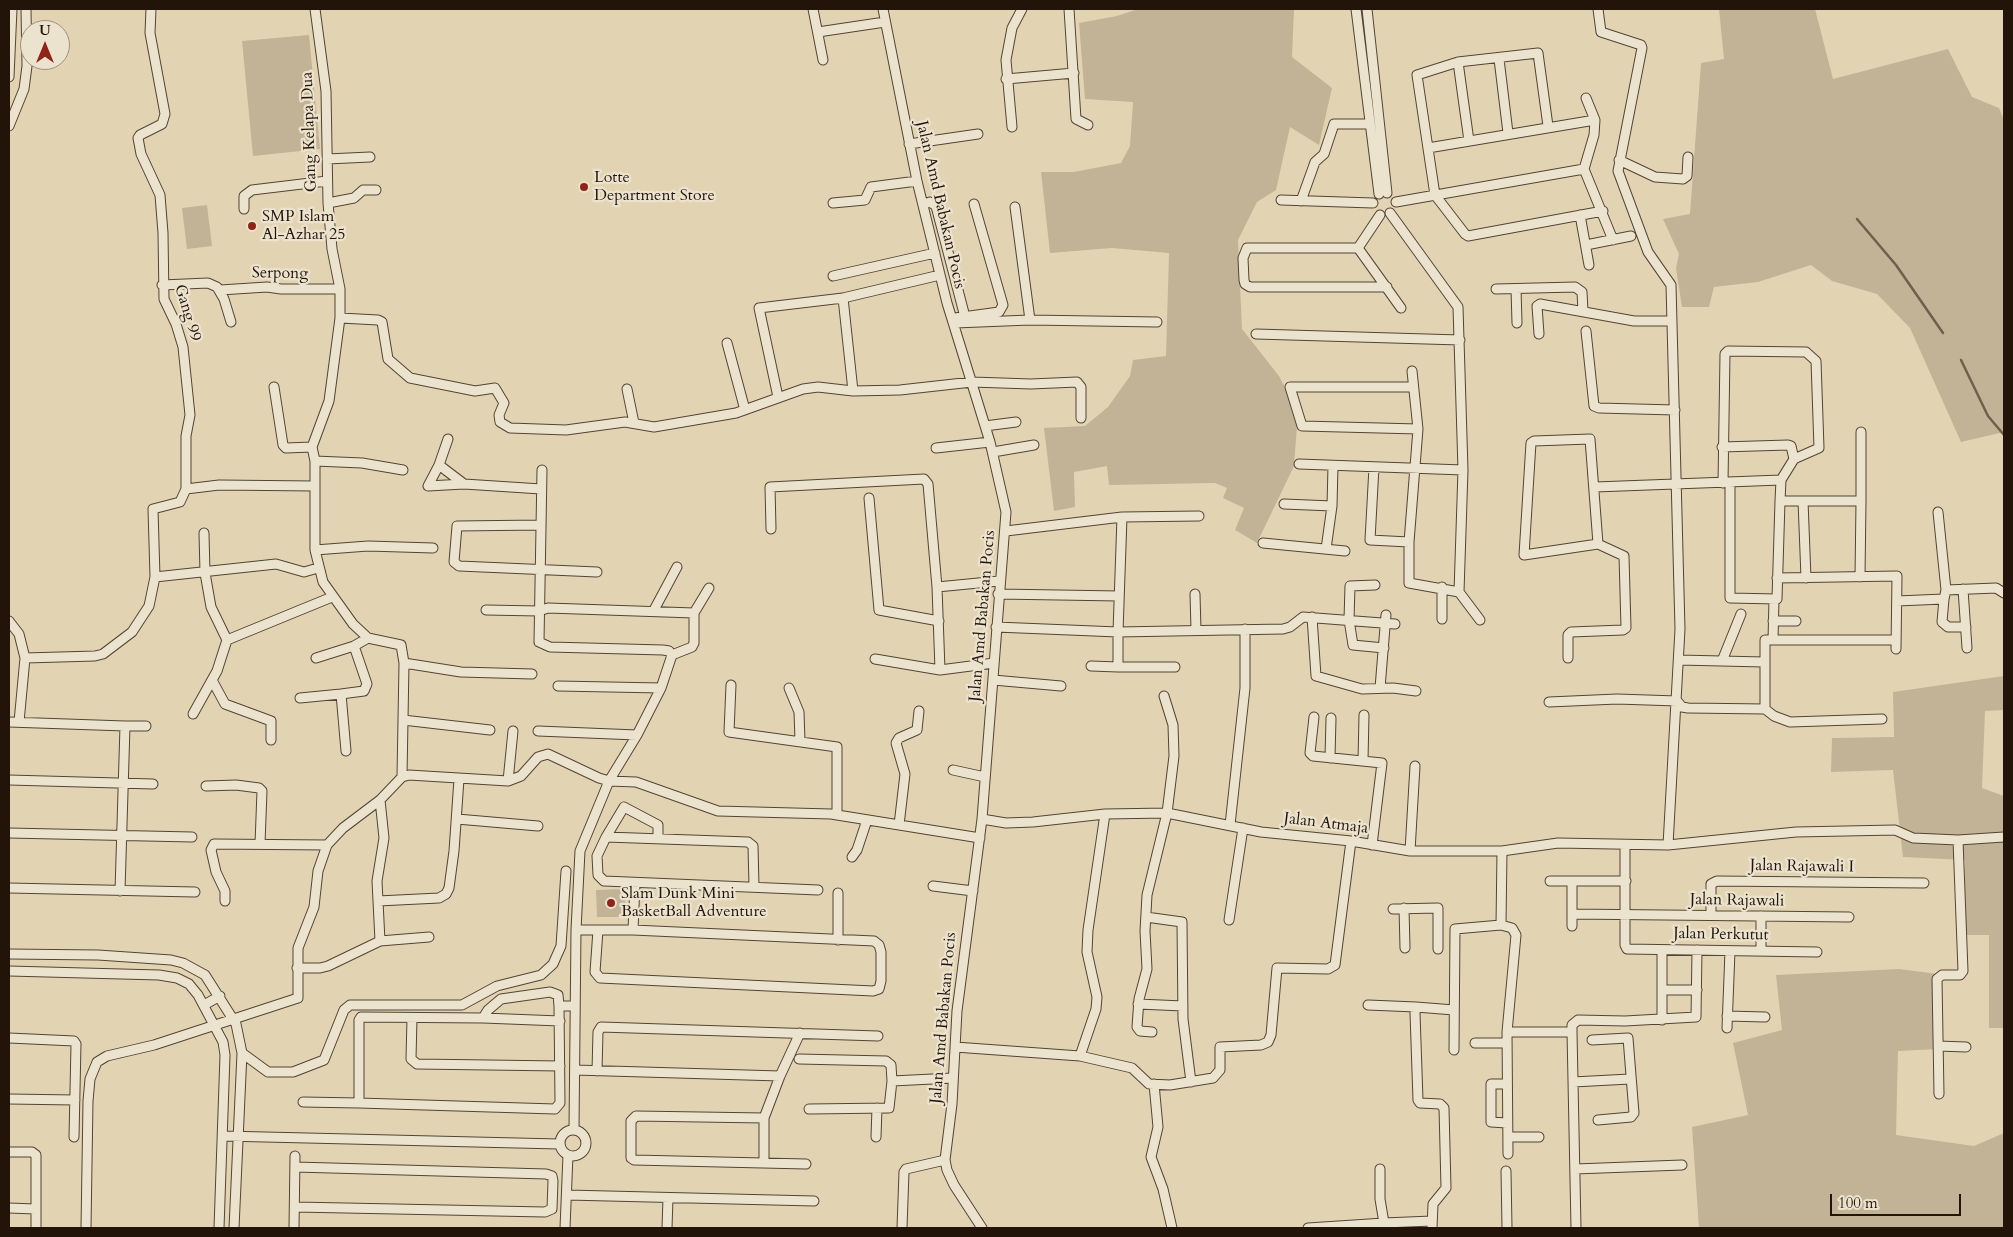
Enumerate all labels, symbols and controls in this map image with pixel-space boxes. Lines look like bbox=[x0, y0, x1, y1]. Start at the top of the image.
north arrow bbox=[20, 20, 70, 70]
text: U bbox=[39, 21, 51, 40]
street label: Gang Kelapa Dua bbox=[298, 71, 322, 193]
street label: Jalan Amd Babakan Pocis bbox=[911, 119, 969, 291]
place label: Lotte Department Store bbox=[594, 168, 715, 206]
marker: Lotte Department Store bbox=[578, 181, 590, 193]
place label: SMP Islam Al-Azhar 25 bbox=[262, 207, 345, 245]
marker: SMP Islam Al-Azhar 25 bbox=[246, 220, 258, 232]
street label: Serpong bbox=[252, 264, 308, 284]
street label: Gang 99 bbox=[169, 282, 205, 344]
street label: Jalan Amd Babakan Pocis bbox=[966, 530, 1000, 702]
street label: Jalan Atmaja bbox=[1283, 809, 1369, 839]
street label: Jalan Rajawali I bbox=[1750, 856, 1854, 878]
place label: Slam Dunk Mini BasketBall Adventure bbox=[621, 884, 767, 922]
street label: Jalan Rajawali bbox=[1690, 891, 1784, 911]
marker: Slam Dunk Mini BasketBall Adventure bbox=[605, 897, 617, 909]
street label: Jalan Perkutut bbox=[1673, 925, 1769, 945]
street label: Jalan Amd Babakan Pocis bbox=[927, 932, 961, 1104]
scale bar bbox=[1833, 1184, 1964, 1216]
text: 100 m bbox=[1838, 1193, 1878, 1213]

